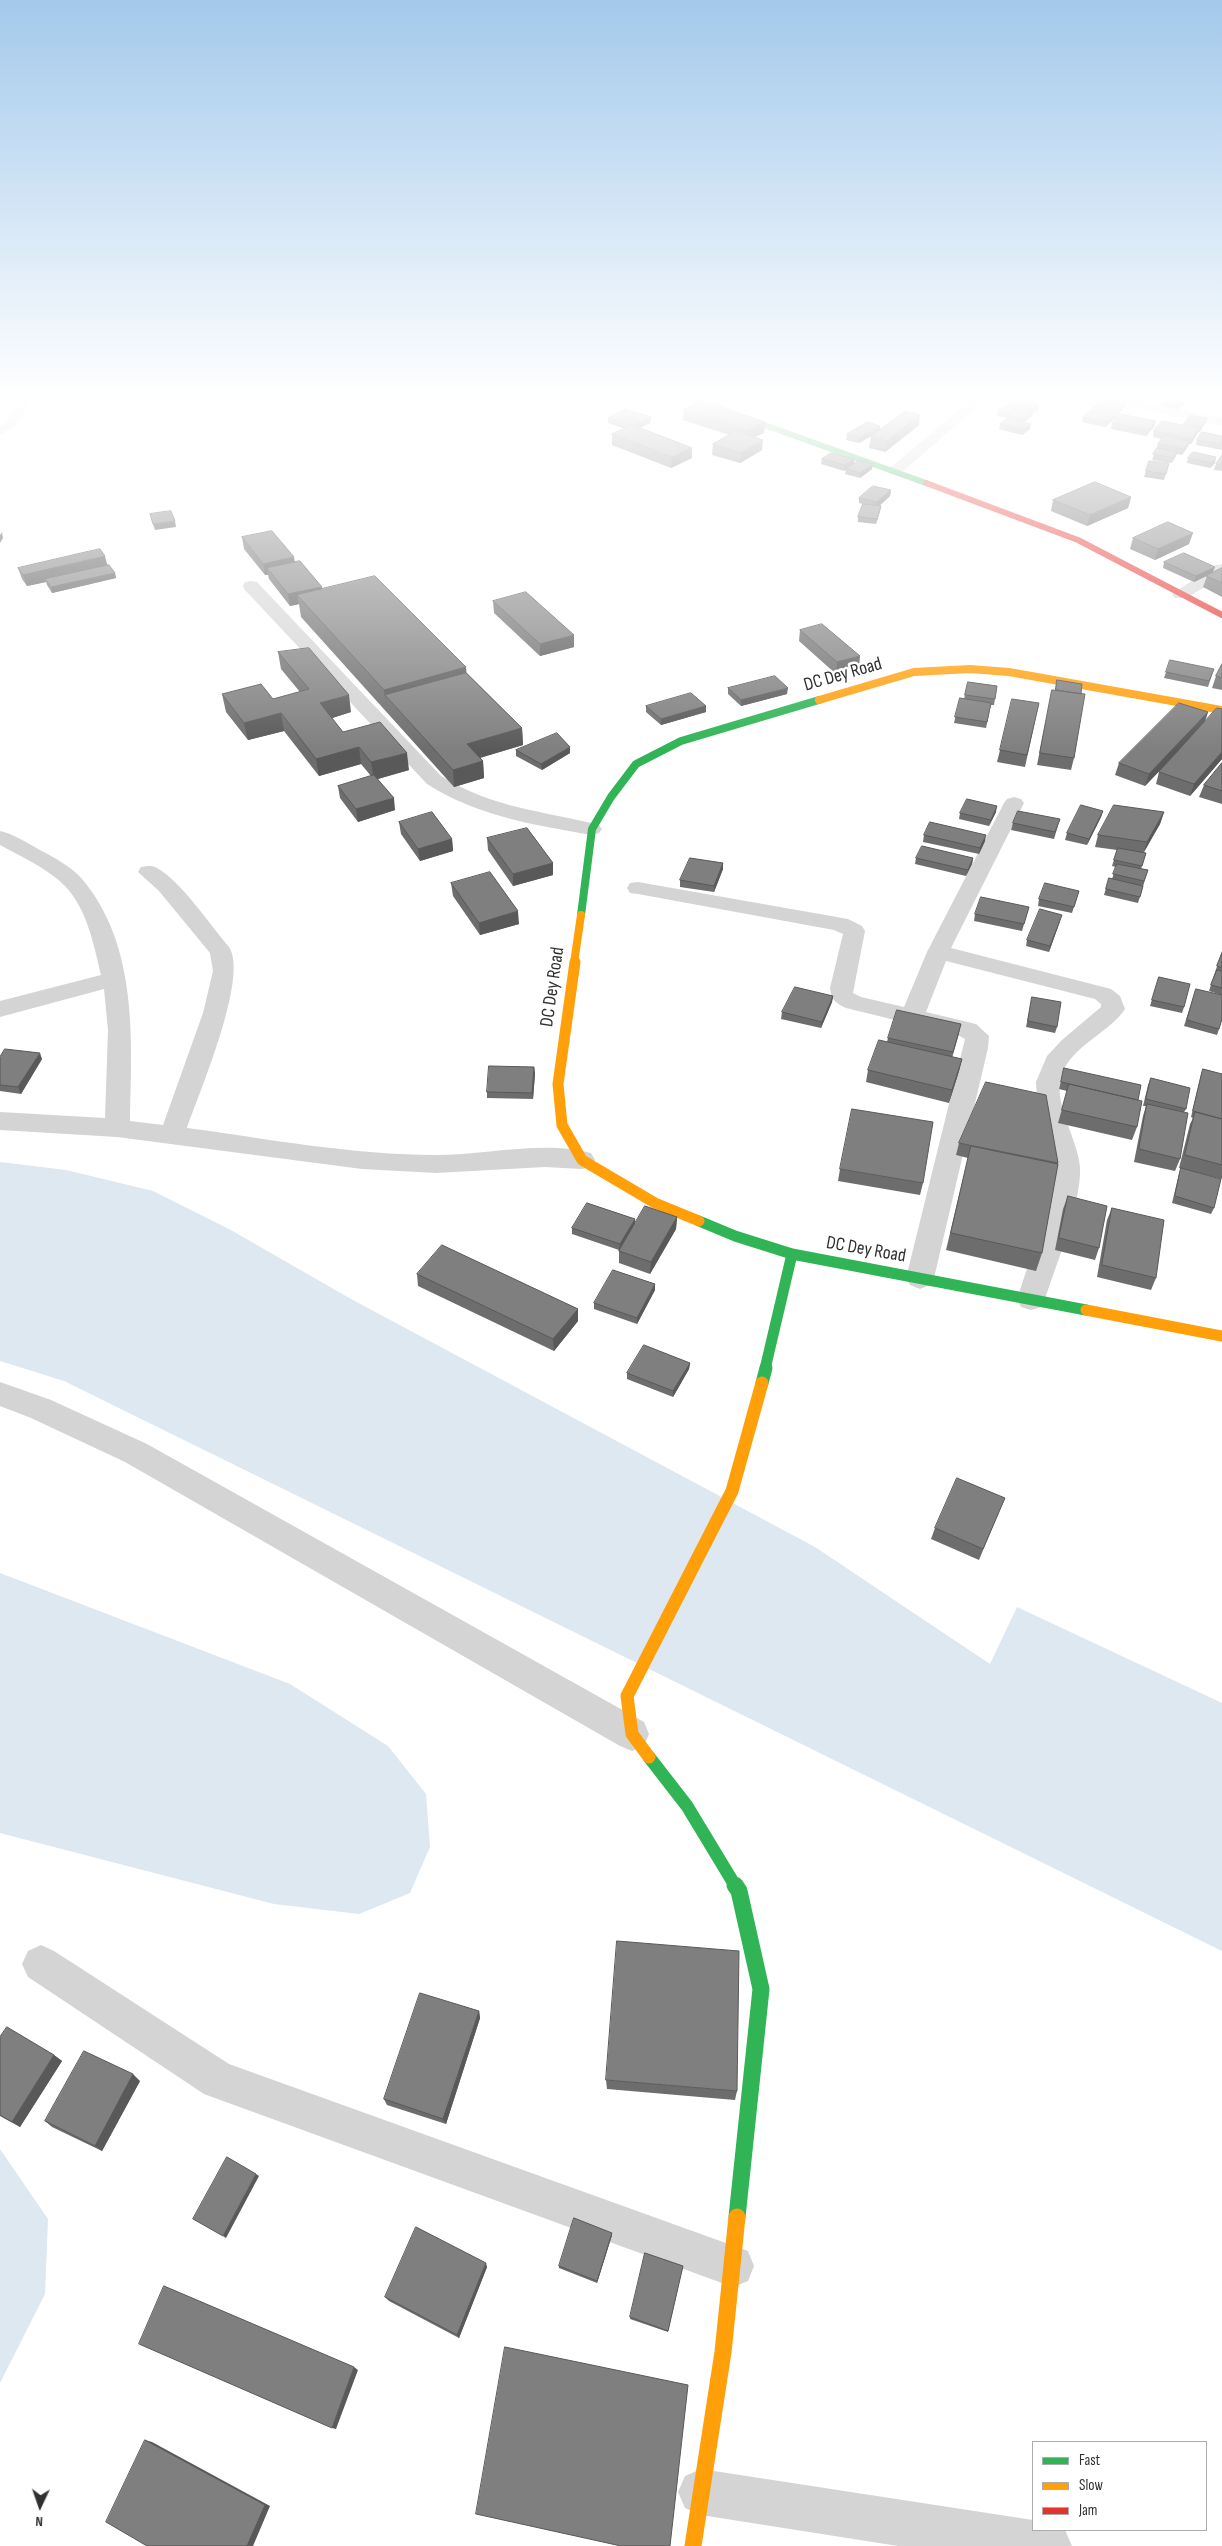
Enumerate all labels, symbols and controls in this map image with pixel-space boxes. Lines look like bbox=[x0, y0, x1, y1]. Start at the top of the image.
street label: DC Dey Road bbox=[801, 653, 885, 697]
street label: DC Dey Road bbox=[536, 946, 570, 1028]
street label: DC Dey Road bbox=[824, 1232, 908, 1268]
legend bbox=[1032, 2441, 1207, 2531]
text: Fast bbox=[1079, 2451, 1100, 2470]
text: Slow bbox=[1079, 2476, 1103, 2495]
north arrow bbox=[15, 2481, 65, 2531]
text: Jam bbox=[1079, 2501, 1097, 2520]
text: N bbox=[35, 2513, 43, 2530]

